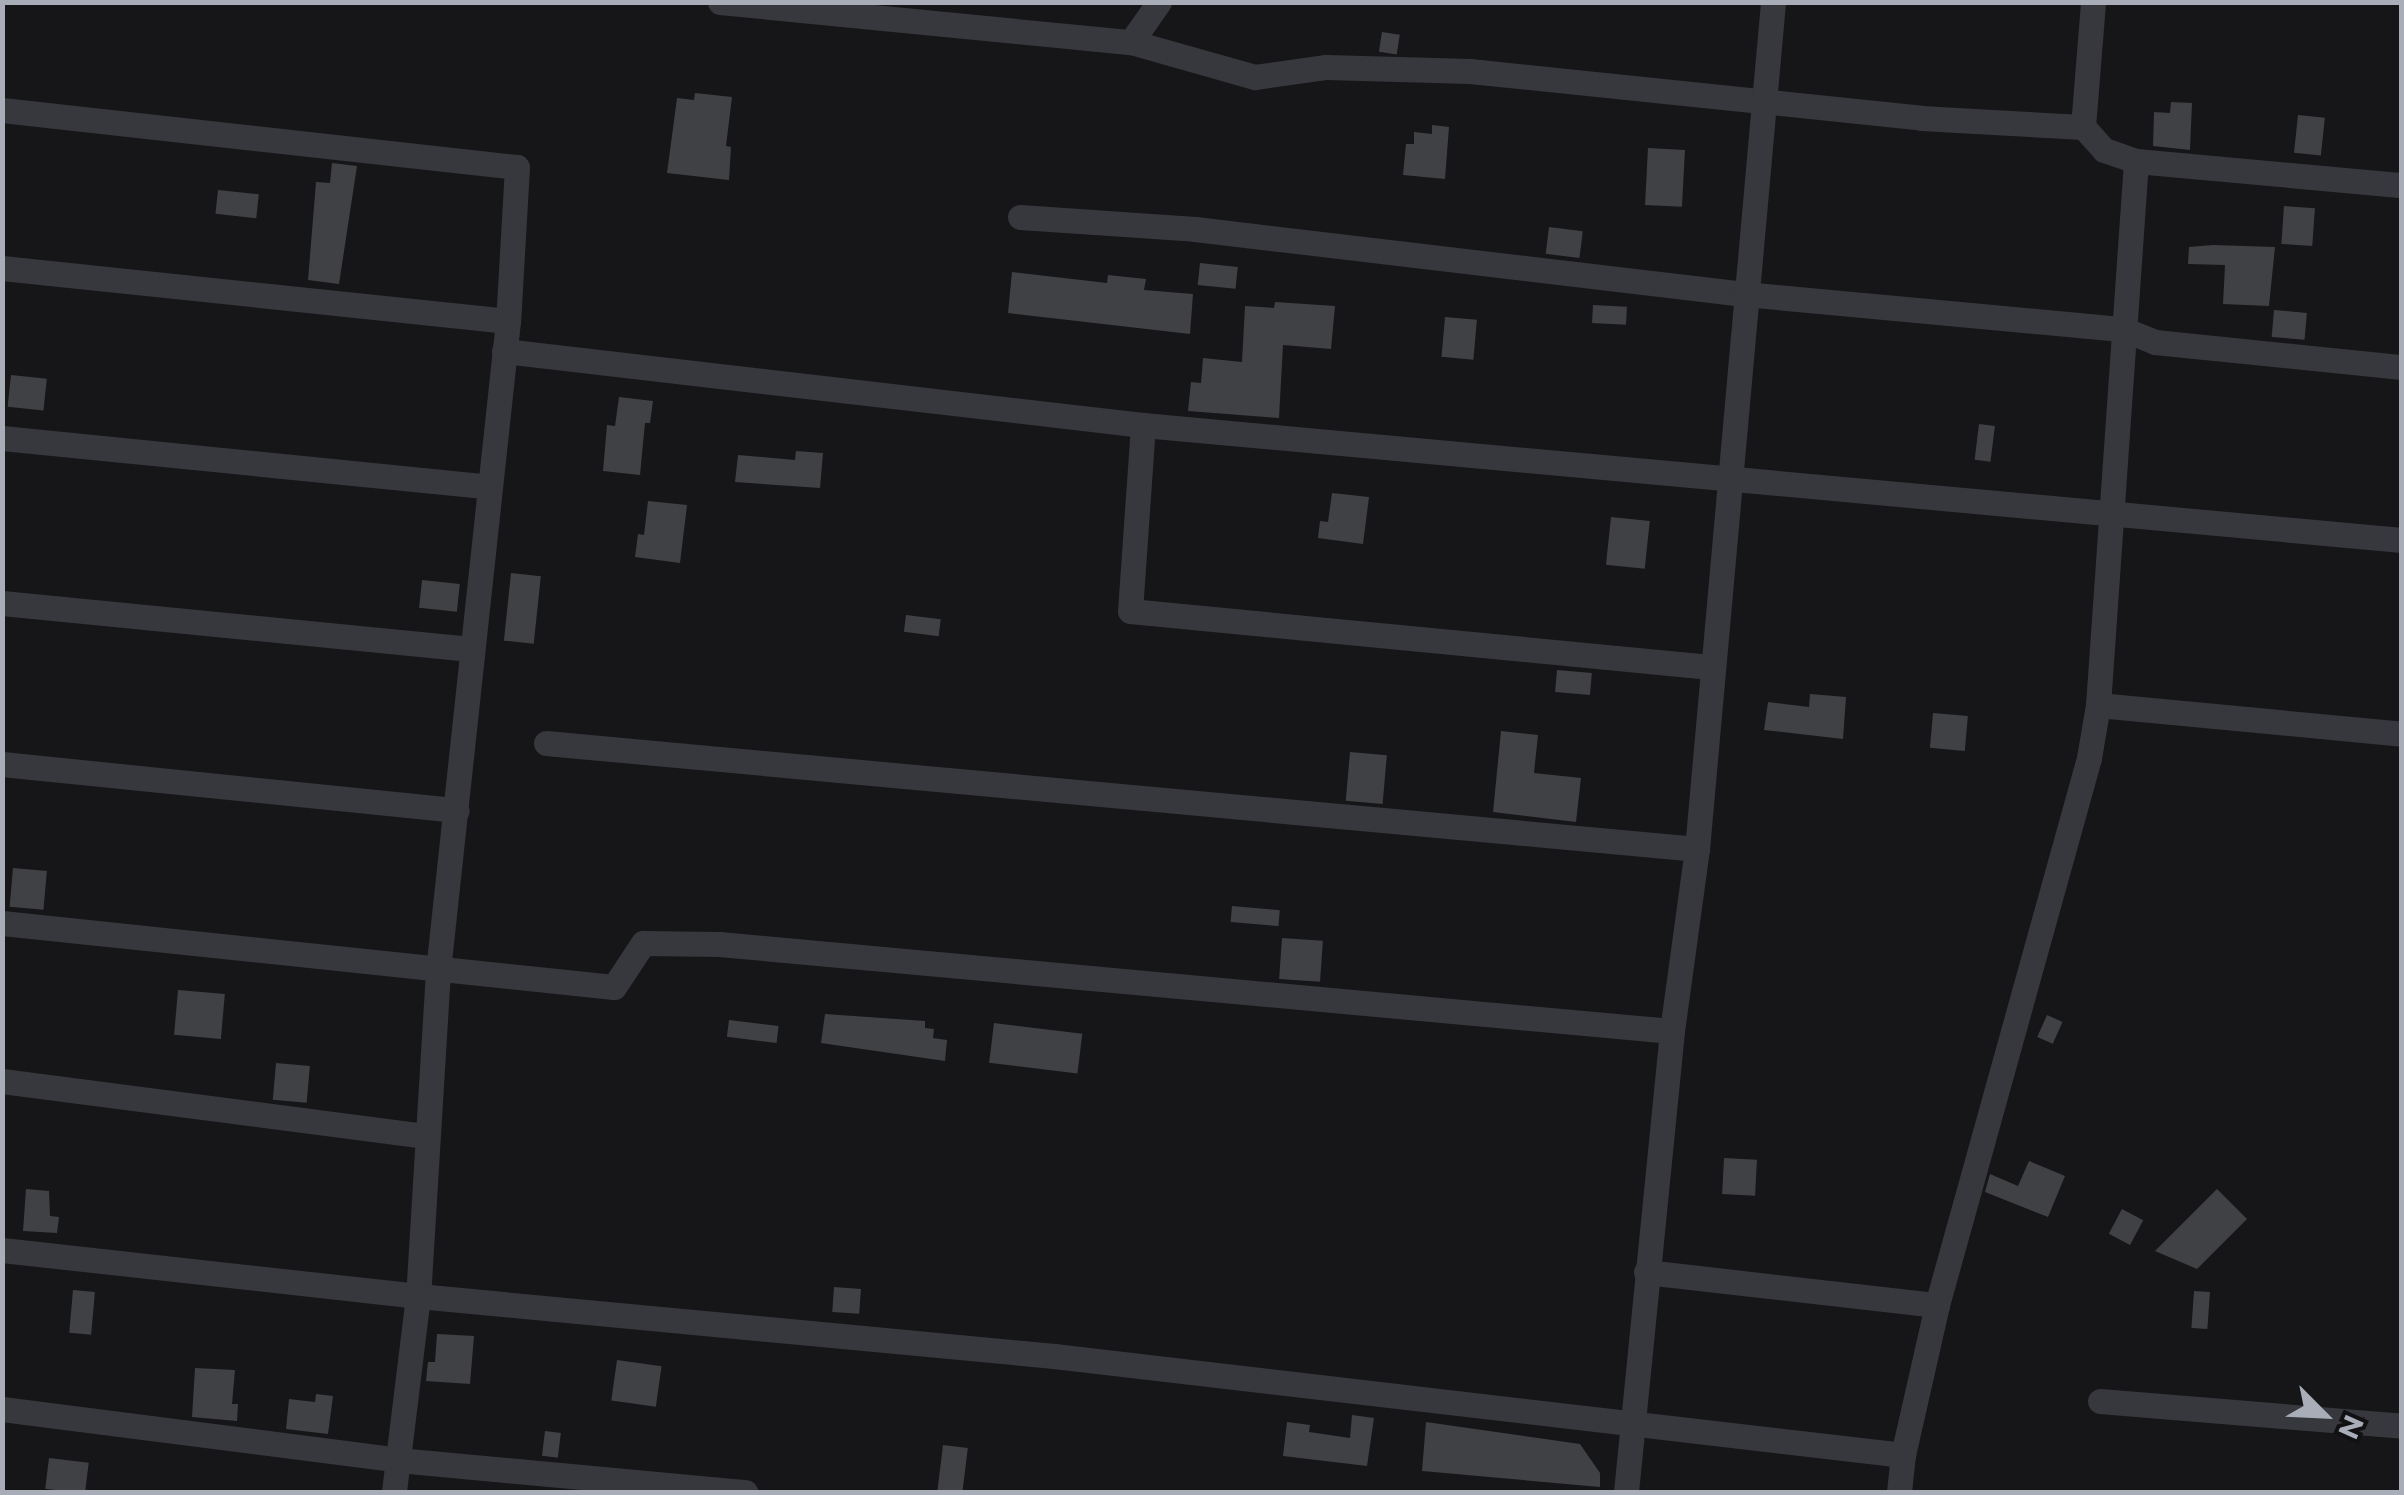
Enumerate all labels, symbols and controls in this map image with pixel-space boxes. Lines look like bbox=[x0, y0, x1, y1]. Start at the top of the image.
north arrow bbox=[2274, 1365, 2374, 1465]
text: N bbox=[2331, 1410, 2372, 1444]

